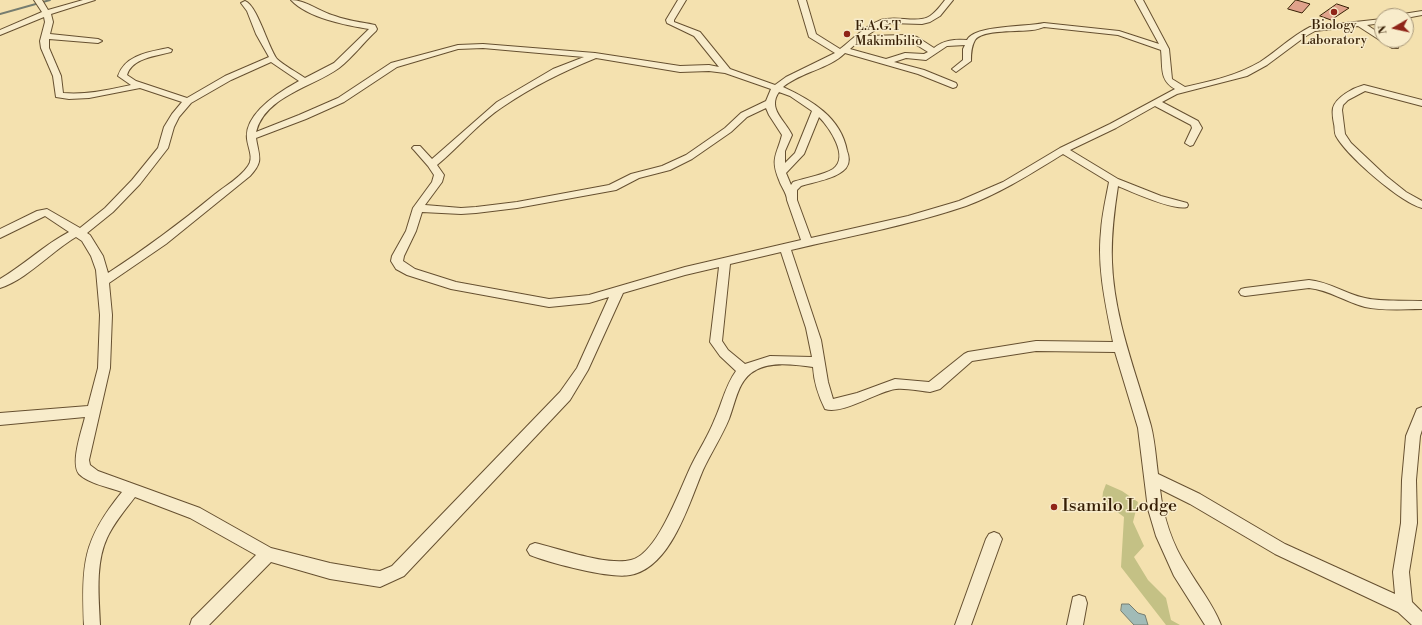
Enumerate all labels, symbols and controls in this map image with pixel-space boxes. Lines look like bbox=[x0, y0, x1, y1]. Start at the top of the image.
marker: Biology Laboratory bbox=[1329, 7, 1339, 17]
north arrow bbox=[1374, 8, 1414, 48]
place label: Biology Laboratory bbox=[1301, 18, 1367, 49]
place label: E.A.G.T Makimbilio bbox=[855, 19, 923, 50]
text: N bbox=[1376, 24, 1391, 35]
marker: E.A.G.T Makimbilio bbox=[842, 29, 852, 39]
place label: Isamilo Lodge bbox=[1062, 496, 1177, 518]
marker: Isamilo Lodge bbox=[1049, 502, 1059, 512]

